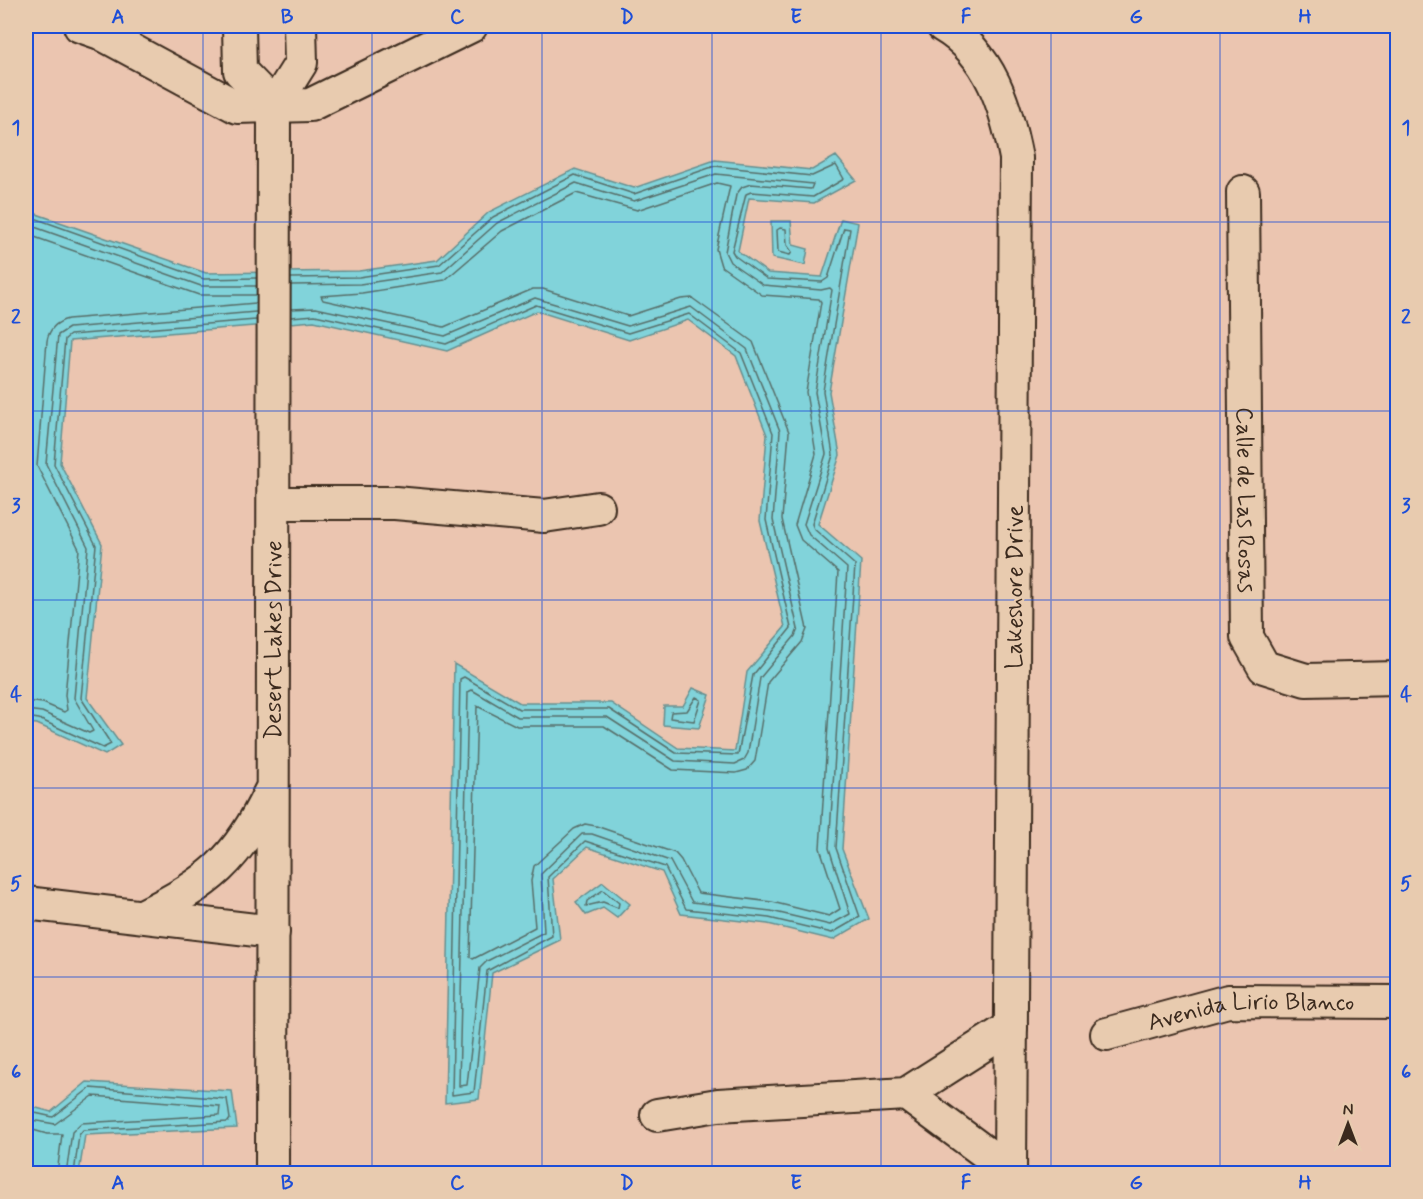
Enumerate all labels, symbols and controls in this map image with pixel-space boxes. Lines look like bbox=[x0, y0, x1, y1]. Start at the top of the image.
text: A bbox=[111, 4, 125, 31]
text: B bbox=[281, 4, 294, 31]
text: C bbox=[450, 4, 465, 31]
text: D bbox=[620, 4, 634, 31]
text: E bbox=[790, 4, 802, 31]
text: F bbox=[961, 4, 972, 31]
text: G bbox=[1129, 4, 1143, 31]
text: H bbox=[1298, 4, 1312, 31]
text: 1 bbox=[12, 115, 20, 142]
text: 1 bbox=[1402, 115, 1410, 142]
text: 2 bbox=[11, 304, 21, 331]
text: 2 bbox=[1401, 304, 1411, 331]
street label: Calle de Las Rosas bbox=[1228, 407, 1261, 593]
text: 3 bbox=[11, 493, 21, 520]
text: 3 bbox=[1401, 493, 1411, 520]
street label: Lakeshore Drive bbox=[1000, 505, 1031, 669]
street label: Desert Lakes Drive bbox=[259, 540, 290, 740]
text: 4 bbox=[10, 682, 22, 709]
text: 4 bbox=[1400, 682, 1412, 709]
text: 5 bbox=[10, 871, 22, 898]
text: 5 bbox=[1400, 871, 1412, 898]
street label: Avenida Lirio Blanco bbox=[1144, 987, 1354, 1039]
text: 6 bbox=[11, 1059, 21, 1086]
text: 6 bbox=[1401, 1059, 1411, 1086]
north arrow bbox=[1318, 1094, 1378, 1154]
text: N bbox=[1343, 1100, 1353, 1121]
text: A bbox=[111, 1170, 125, 1197]
text: B bbox=[281, 1170, 294, 1197]
text: C bbox=[450, 1170, 465, 1197]
text: D bbox=[620, 1170, 634, 1197]
text: E bbox=[790, 1170, 802, 1197]
text: F bbox=[961, 1170, 972, 1197]
text: G bbox=[1129, 1170, 1143, 1197]
text: H bbox=[1298, 1170, 1312, 1197]

